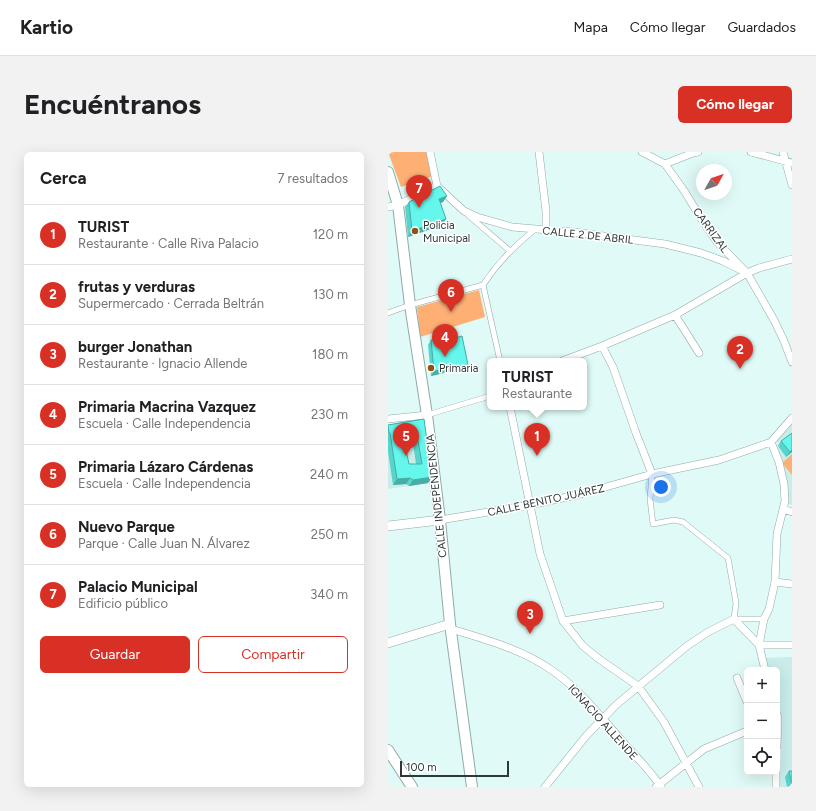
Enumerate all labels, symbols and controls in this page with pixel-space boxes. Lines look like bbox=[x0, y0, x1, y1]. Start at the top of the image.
text: Kartio bbox=[20, 16, 73, 39]
text: Mapa bbox=[573, 19, 608, 36]
text: Cómo llegar bbox=[630, 19, 705, 36]
text: Guardados bbox=[727, 19, 796, 36]
button: Cómo llegar bbox=[678, 86, 792, 123]
text: Encuéntranos bbox=[24, 87, 201, 121]
north arrow bbox=[696, 164, 732, 200]
text: Cerca bbox=[40, 168, 87, 188]
text: 7 resultados bbox=[277, 171, 348, 186]
pin: 7 bbox=[406, 175, 432, 208]
street label: CARRIZAL bbox=[690, 205, 731, 256]
text: TURIST bbox=[78, 218, 129, 236]
place label: Policia Municipal bbox=[423, 219, 470, 245]
street label: CALLE 2 DE ABRIL bbox=[542, 224, 634, 247]
marker: Policia Municipal bbox=[410, 226, 420, 236]
text: 1 bbox=[50, 227, 56, 242]
text: 120 m bbox=[313, 227, 348, 242]
text: Restaurante · Calle Riva Palacio bbox=[78, 236, 259, 251]
text: frutas y verduras bbox=[78, 278, 195, 296]
pin: 6 bbox=[438, 279, 464, 312]
text: 2 bbox=[49, 287, 57, 302]
text: 130 m bbox=[313, 287, 348, 302]
text: Supermercado · Cerrada Beltrán bbox=[78, 296, 264, 311]
pin: 4 bbox=[432, 324, 458, 357]
pin: 2 bbox=[727, 336, 753, 369]
text: burger Jonathan bbox=[78, 338, 192, 356]
text: 3 bbox=[49, 347, 57, 362]
text: 180 m bbox=[312, 347, 348, 362]
text: Restaurante · Ignacio Allende bbox=[78, 356, 247, 371]
popup bbox=[487, 358, 587, 410]
place label: Primaria bbox=[439, 362, 478, 375]
marker: Primaria bbox=[426, 363, 436, 373]
text: TURIST bbox=[502, 368, 553, 386]
text: Restaurante bbox=[502, 386, 572, 401]
text: Primaria Macrina Vazquez bbox=[78, 398, 256, 416]
text: 4 bbox=[49, 407, 57, 422]
text: 230 m bbox=[311, 407, 348, 422]
text: Escuela · Calle Independencia bbox=[78, 416, 251, 431]
pin: 5 bbox=[393, 423, 419, 456]
pin: 1 bbox=[524, 423, 550, 456]
street label: CALLE INDEPENDENCIA bbox=[423, 433, 449, 558]
text: Primaria Lázaro Cárdenas bbox=[78, 458, 253, 476]
text: 5 bbox=[49, 467, 57, 482]
text: 240 m bbox=[310, 467, 348, 482]
text: Escuela · Calle Independencia bbox=[78, 476, 251, 491]
your location bbox=[651, 477, 671, 497]
street label: CALLE BENITO JUÁREZ bbox=[486, 482, 606, 519]
text: Nuevo Parque bbox=[78, 518, 175, 536]
text: 6 bbox=[49, 527, 57, 542]
text: 250 m bbox=[311, 527, 348, 542]
text: Parque · Calle Juan N. Álvarez bbox=[78, 536, 250, 551]
text: Palacio Municipal bbox=[78, 578, 198, 596]
text: 7 bbox=[49, 587, 57, 602]
text: 340 m bbox=[310, 587, 348, 602]
text: Edificio público bbox=[78, 596, 168, 611]
pin: 3 bbox=[517, 601, 543, 634]
button: Guardar bbox=[40, 636, 190, 673]
button: Compartir bbox=[198, 636, 348, 673]
map controls bbox=[744, 667, 780, 775]
button: + bbox=[744, 667, 780, 703]
street label: IGNACIO ALLENDE bbox=[565, 682, 640, 763]
button: − bbox=[744, 703, 780, 739]
button: locate bbox=[744, 739, 780, 775]
scale bar bbox=[400, 759, 509, 778]
text: 100 m bbox=[406, 761, 437, 774]

